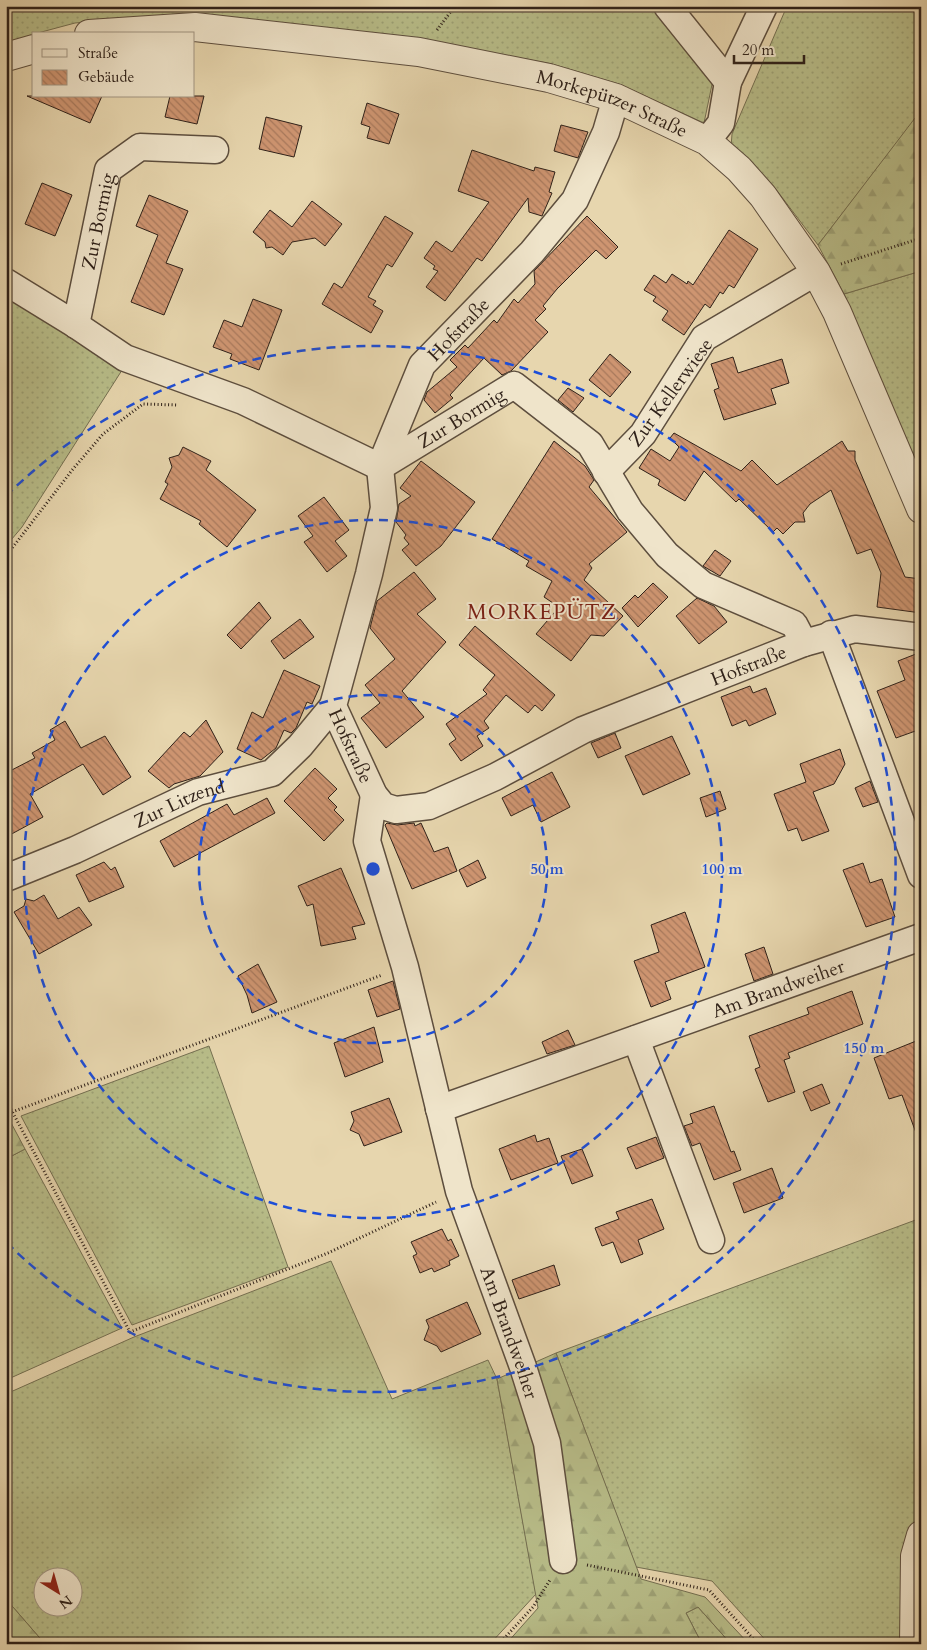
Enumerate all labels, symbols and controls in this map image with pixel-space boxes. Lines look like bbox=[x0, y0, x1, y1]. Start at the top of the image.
legend bbox=[32, 32, 195, 98]
scale bar bbox=[734, 32, 804, 64]
text: 20 m bbox=[742, 40, 774, 60]
text: Straße bbox=[78, 43, 118, 63]
street label: Morkepützer Straße bbox=[534, 64, 692, 144]
text: Gebäude bbox=[78, 67, 135, 87]
street label: Zur Bormig bbox=[76, 170, 121, 272]
street label: Hofstraße bbox=[422, 292, 496, 367]
street label: Zur Kellerwiese bbox=[623, 333, 719, 452]
street label: Zur Bormig bbox=[413, 381, 511, 455]
district label: MORKEPÜTZ bbox=[467, 598, 617, 627]
street label: Hofstraße bbox=[707, 639, 790, 692]
street label: Hofstraße bbox=[322, 705, 379, 788]
street label: Zur Litzend bbox=[130, 774, 228, 834]
text: 50 m bbox=[530, 859, 564, 879]
text: 100 m bbox=[702, 859, 743, 879]
centre of rings bbox=[364, 860, 382, 878]
street label: Am Brandweiher bbox=[709, 953, 848, 1025]
text: 150 m bbox=[844, 1038, 885, 1058]
street label: Am Brandweiher bbox=[474, 1263, 544, 1402]
north arrow bbox=[32, 1568, 82, 1618]
text: N bbox=[55, 1591, 76, 1613]

